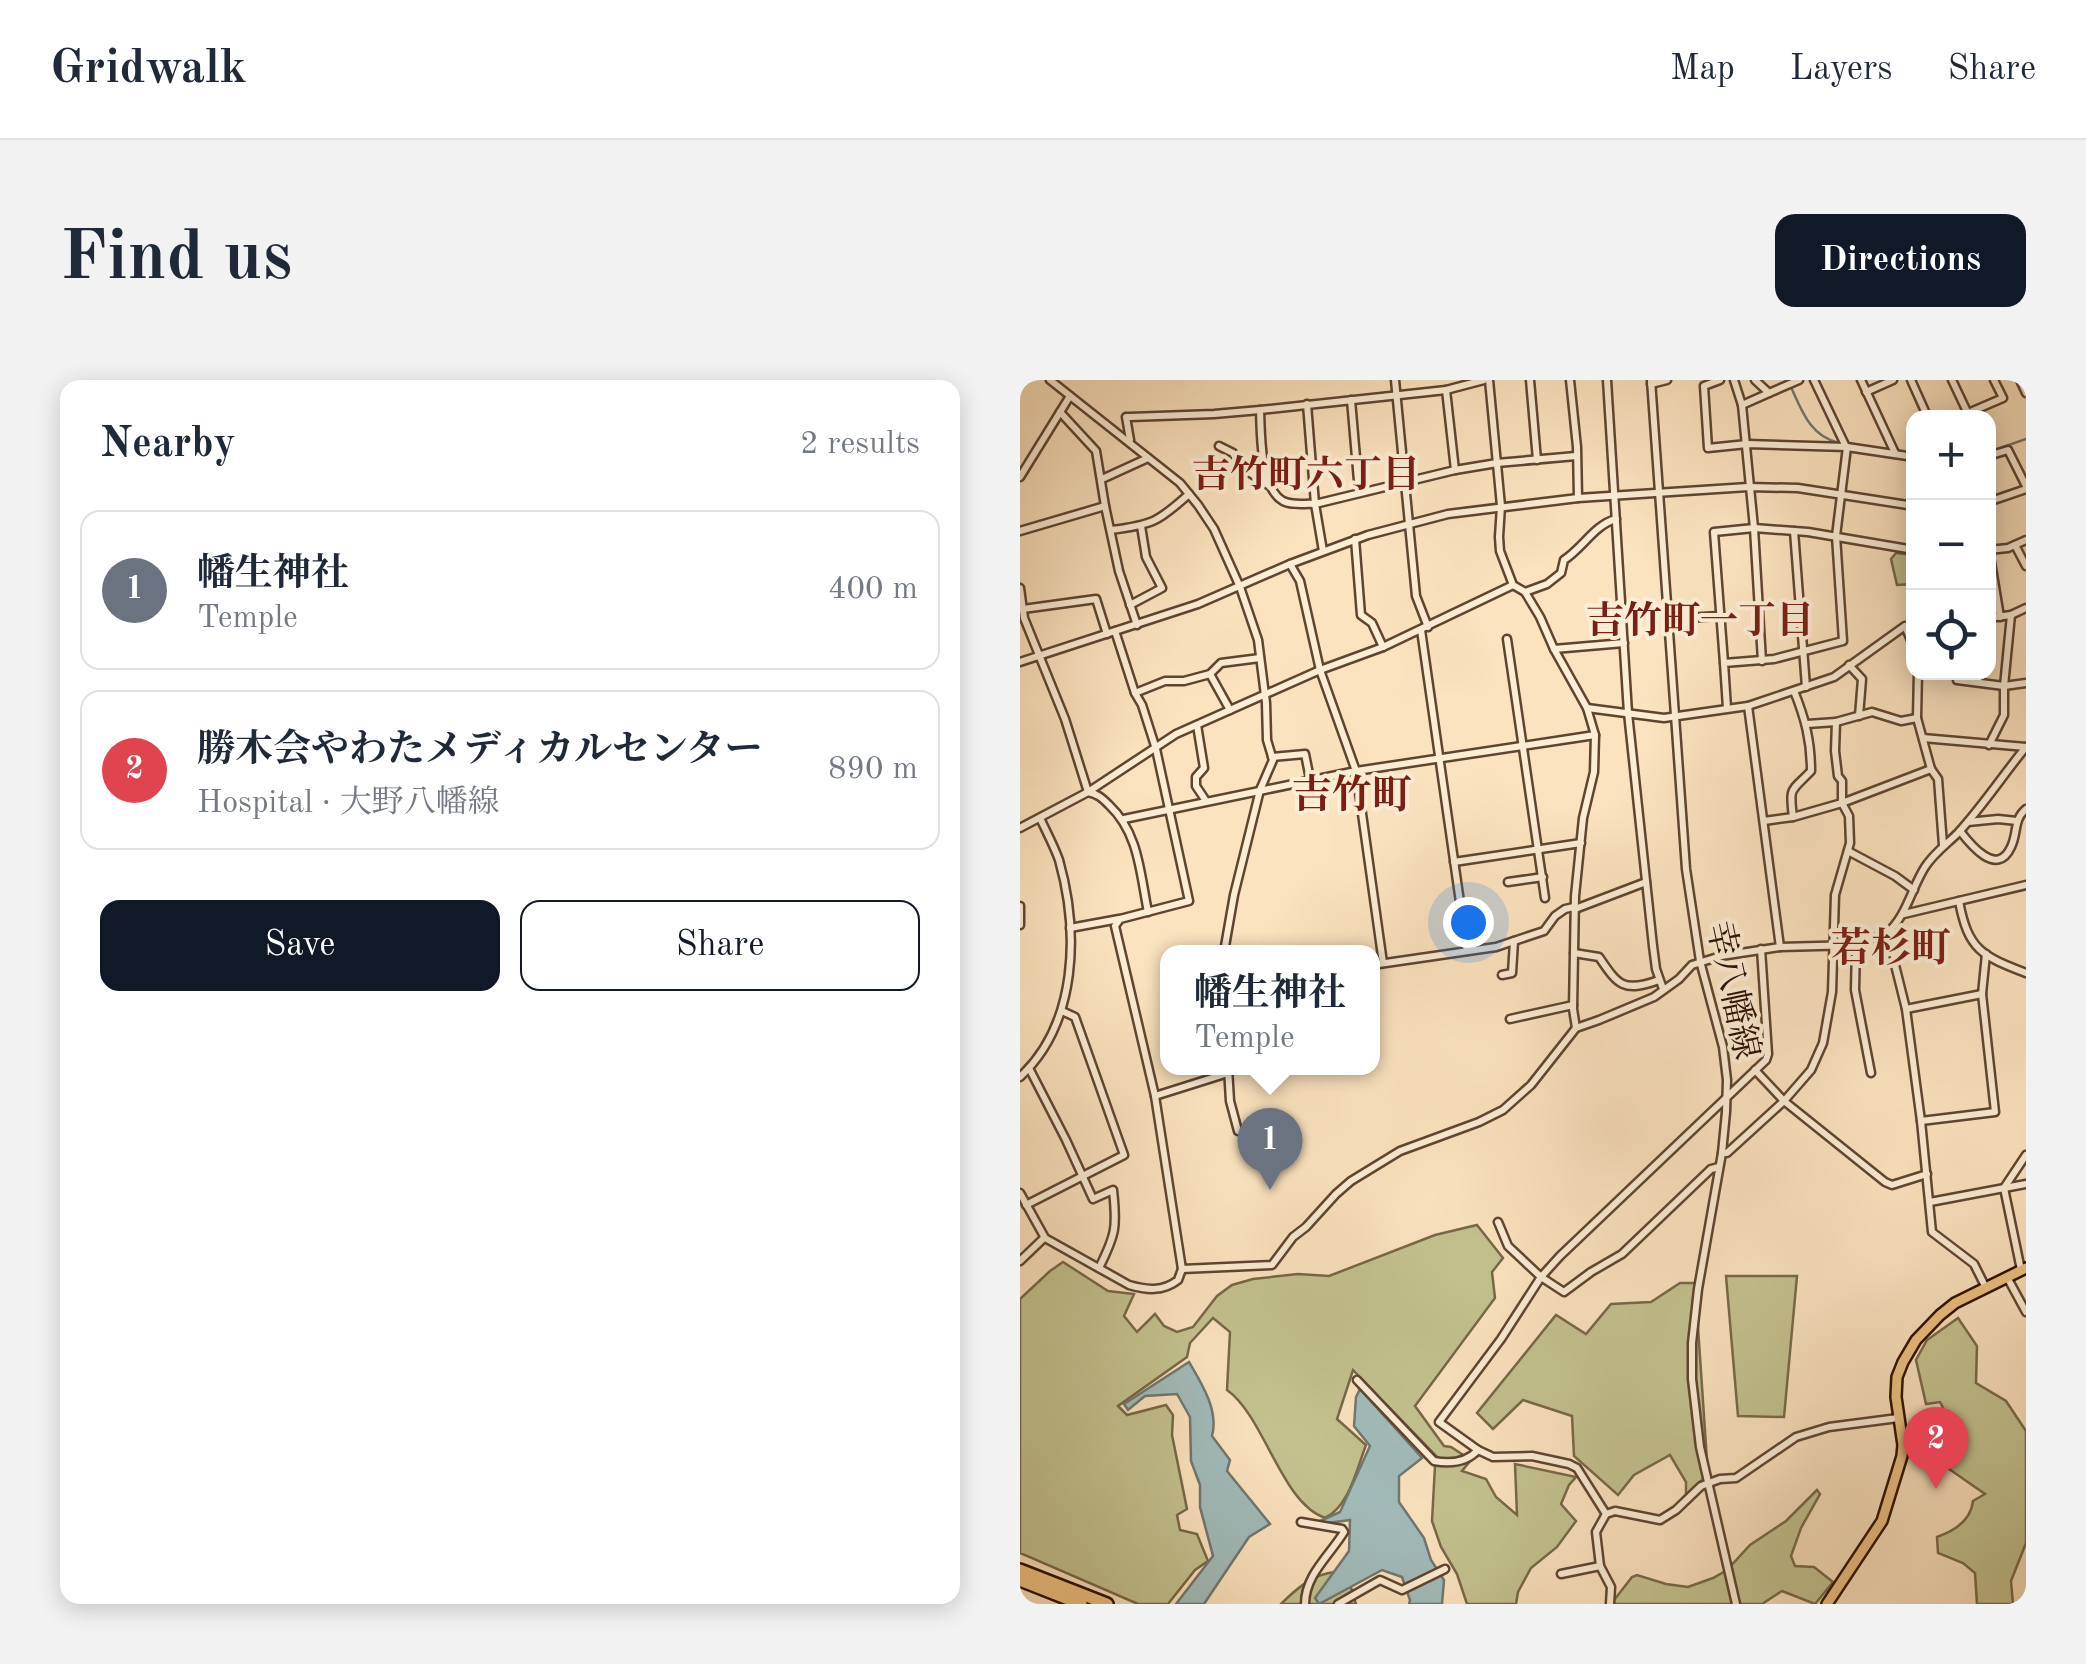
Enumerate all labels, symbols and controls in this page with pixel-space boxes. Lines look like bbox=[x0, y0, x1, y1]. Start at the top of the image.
text: Gridwalk bbox=[50, 45, 247, 93]
text: Map bbox=[1670, 52, 1735, 87]
text: Layers bbox=[1790, 52, 1893, 87]
text: Share bbox=[1948, 52, 2036, 87]
button: Directions bbox=[1775, 214, 2026, 307]
text: Find us bbox=[60, 225, 292, 295]
map controls bbox=[1906, 410, 1996, 680]
button: + bbox=[1906, 410, 1996, 500]
text: Nearby bbox=[100, 424, 236, 466]
text: 2 results bbox=[800, 429, 920, 461]
district label: 吉竹町六丁目 bbox=[1192, 454, 1420, 496]
button: − bbox=[1906, 500, 1996, 590]
text: 幡生神社 bbox=[197, 556, 349, 594]
text: 1 bbox=[125, 574, 144, 606]
text: 400 m bbox=[828, 574, 918, 606]
button: locate bbox=[1906, 590, 1996, 680]
district label: 吉竹町一丁目 bbox=[1586, 600, 1814, 642]
text: Temple bbox=[197, 603, 298, 635]
text: 勝木会やわたメディカルセンター bbox=[197, 732, 762, 770]
text: 2 bbox=[125, 754, 144, 786]
text: 890 m bbox=[828, 754, 918, 786]
district label: 吉竹町 bbox=[1292, 773, 1412, 818]
text: Hospital · 大野八幡線 bbox=[197, 788, 500, 820]
your location bbox=[1443, 897, 1494, 948]
button: Save bbox=[100, 900, 500, 991]
button: Share bbox=[520, 900, 920, 991]
street label: 幸八幡線 bbox=[1700, 918, 1766, 1063]
district label: 若杉町 bbox=[1831, 926, 1951, 971]
popup bbox=[1160, 945, 1380, 1075]
text: 幡生神社 bbox=[1194, 976, 1346, 1014]
text: Temple bbox=[1194, 1023, 1295, 1055]
pin: 1 bbox=[1238, 1108, 1302, 1190]
pin: 2 bbox=[1904, 1406, 1968, 1489]

